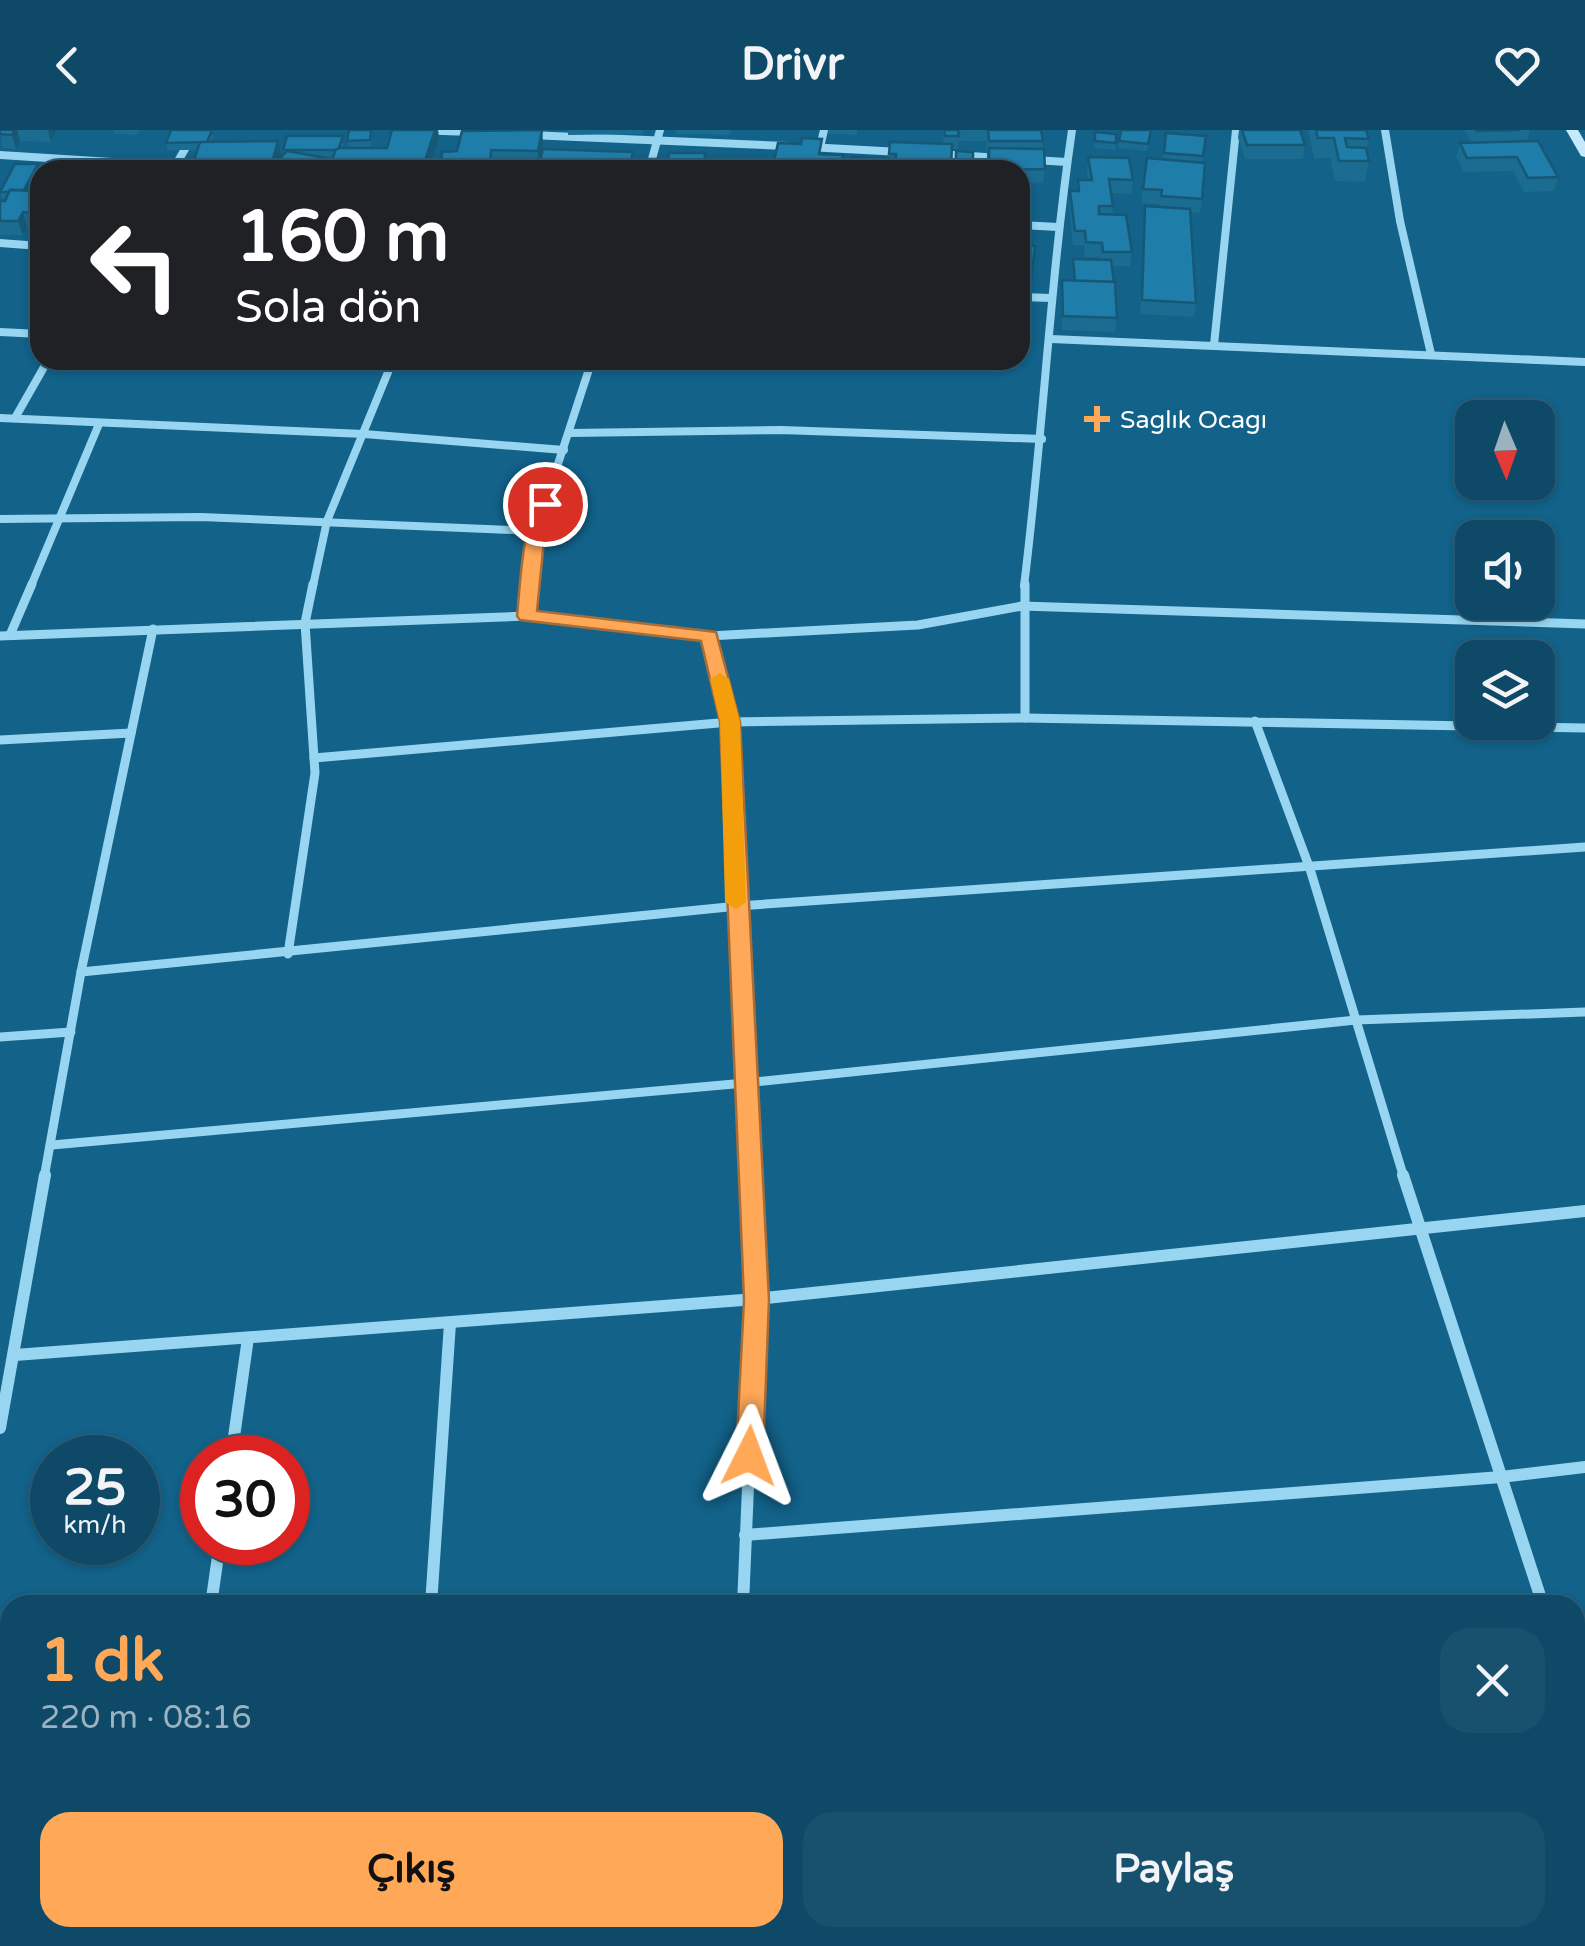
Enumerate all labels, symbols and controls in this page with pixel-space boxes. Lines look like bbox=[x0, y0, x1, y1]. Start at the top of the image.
icon: back bbox=[40, 38, 95, 93]
text: Drivr bbox=[741, 38, 844, 92]
icon: heart bbox=[1490, 38, 1545, 93]
text: 160 m bbox=[235, 196, 449, 280]
icon: left bbox=[70, 200, 200, 330]
text: Sola dön bbox=[235, 281, 421, 335]
north arrow bbox=[1455, 400, 1555, 500]
map controls bbox=[1455, 400, 1555, 740]
place label: Saglık Ocagı bbox=[1120, 405, 1267, 435]
marker: Saglık Ocagı bbox=[1084, 406, 1110, 432]
pin bbox=[503, 462, 588, 547]
icon: arrive bbox=[518, 477, 573, 532]
button: sound bbox=[1455, 520, 1555, 620]
button: layers bbox=[1455, 640, 1555, 740]
position arrow bbox=[697, 1404, 801, 1508]
speed limit sign: 30 bbox=[180, 1435, 310, 1565]
text: 25 bbox=[64, 1458, 126, 1518]
text: km/h bbox=[64, 1510, 126, 1540]
text: 1 dk bbox=[40, 1625, 164, 1697]
button: close bbox=[1440, 1628, 1545, 1733]
text: 220 m · 08:16 bbox=[40, 1699, 252, 1737]
button: Çıkış bbox=[40, 1812, 783, 1927]
button: Paylaş bbox=[803, 1812, 1545, 1927]

